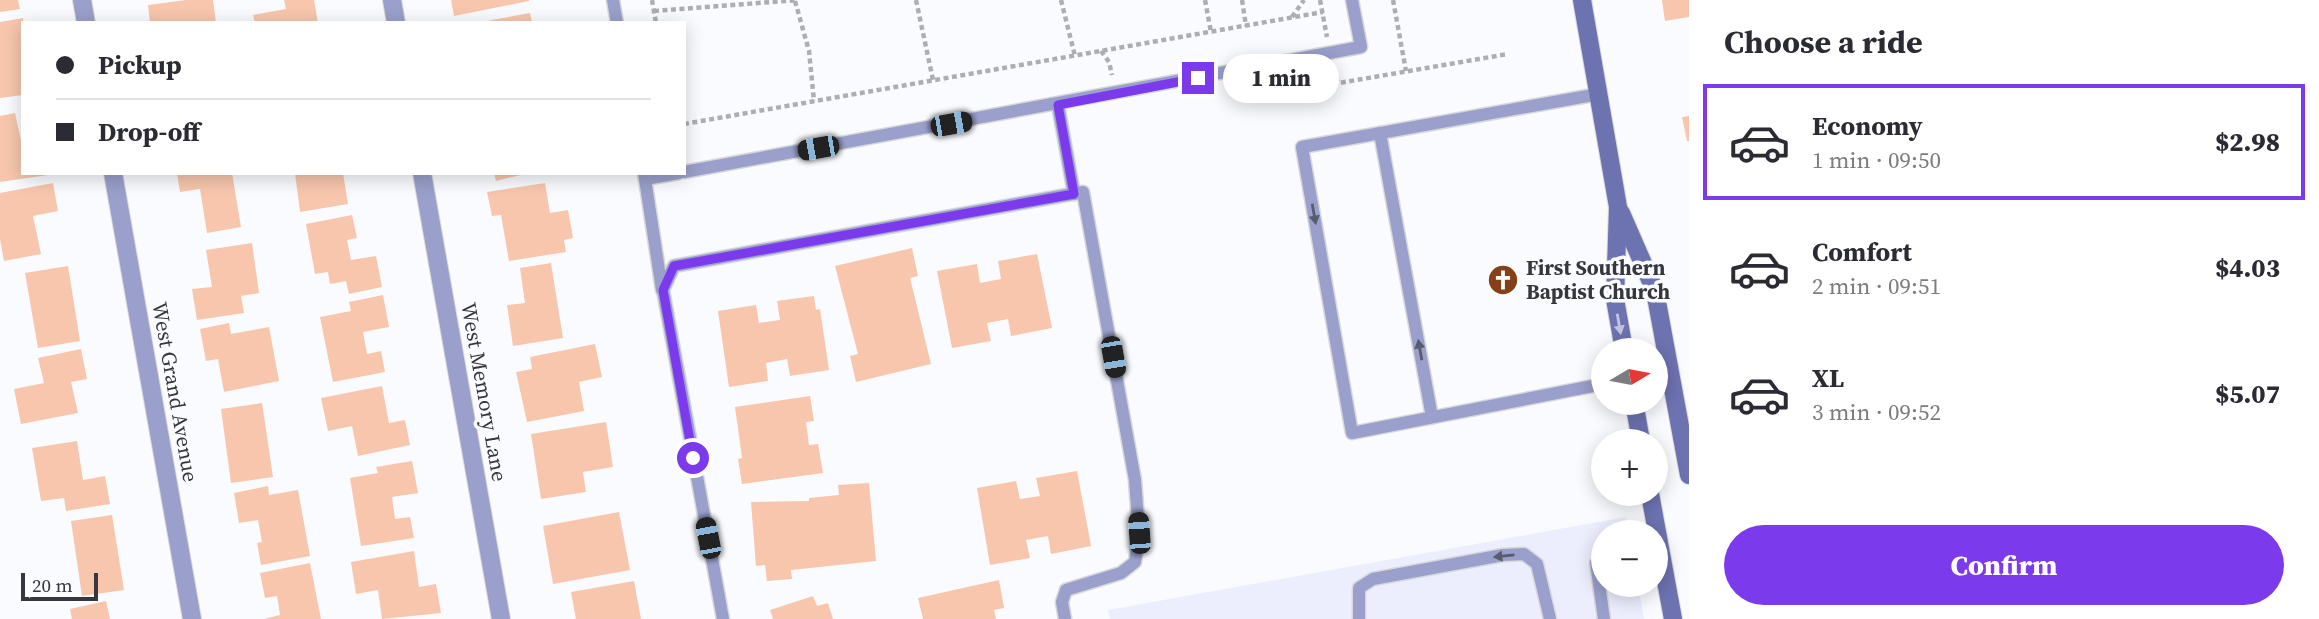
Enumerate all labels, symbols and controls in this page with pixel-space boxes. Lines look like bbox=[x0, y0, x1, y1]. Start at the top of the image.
text: Choose a ride bbox=[1724, 20, 1923, 64]
text: Pickup bbox=[98, 47, 182, 83]
callout: 1 min bbox=[1222, 54, 1338, 102]
route end bbox=[1182, 62, 1214, 94]
text: 1 min bbox=[1251, 62, 1311, 94]
text: Economy bbox=[1812, 108, 1923, 144]
car bbox=[929, 110, 974, 138]
icon: car bbox=[1728, 111, 1791, 174]
text: Drop-off bbox=[98, 114, 200, 150]
text: $2.98 bbox=[2215, 124, 2280, 160]
car bbox=[796, 134, 841, 162]
text: 1 min · 09:50 bbox=[1812, 144, 1941, 176]
one-way arrow bbox=[1309, 203, 1320, 225]
text: Comfort bbox=[1812, 234, 1912, 270]
icon: car bbox=[1728, 237, 1791, 300]
text: $4.03 bbox=[2215, 250, 2280, 286]
place label: First Southern Baptist Church bbox=[1526, 253, 1670, 306]
church icon: First Southern Baptist Church bbox=[1486, 263, 1520, 297]
text: 2 min · 09:51 bbox=[1812, 270, 1941, 302]
street label: West Grand Avenue bbox=[145, 300, 206, 484]
street label: West Memory Lane bbox=[454, 300, 515, 484]
one-way arrow bbox=[1614, 313, 1625, 335]
car bbox=[1100, 334, 1127, 380]
north arrow bbox=[1591, 338, 1668, 415]
map controls bbox=[1591, 338, 1668, 597]
one-way arrow bbox=[1414, 339, 1425, 361]
text: XL bbox=[1812, 360, 1844, 396]
icon: car bbox=[1728, 363, 1791, 426]
text: $5.07 bbox=[2215, 376, 2280, 412]
text: 3 min · 09:52 bbox=[1812, 396, 1941, 428]
button: + bbox=[1591, 429, 1668, 506]
route start bbox=[677, 442, 709, 474]
car bbox=[1128, 511, 1151, 555]
car bbox=[694, 515, 723, 561]
button: − bbox=[1591, 520, 1668, 597]
button: Confirm bbox=[1724, 525, 2284, 605]
one-way arrow bbox=[1493, 551, 1515, 562]
scale bar bbox=[21, 570, 98, 602]
text: 20 m bbox=[32, 572, 73, 598]

